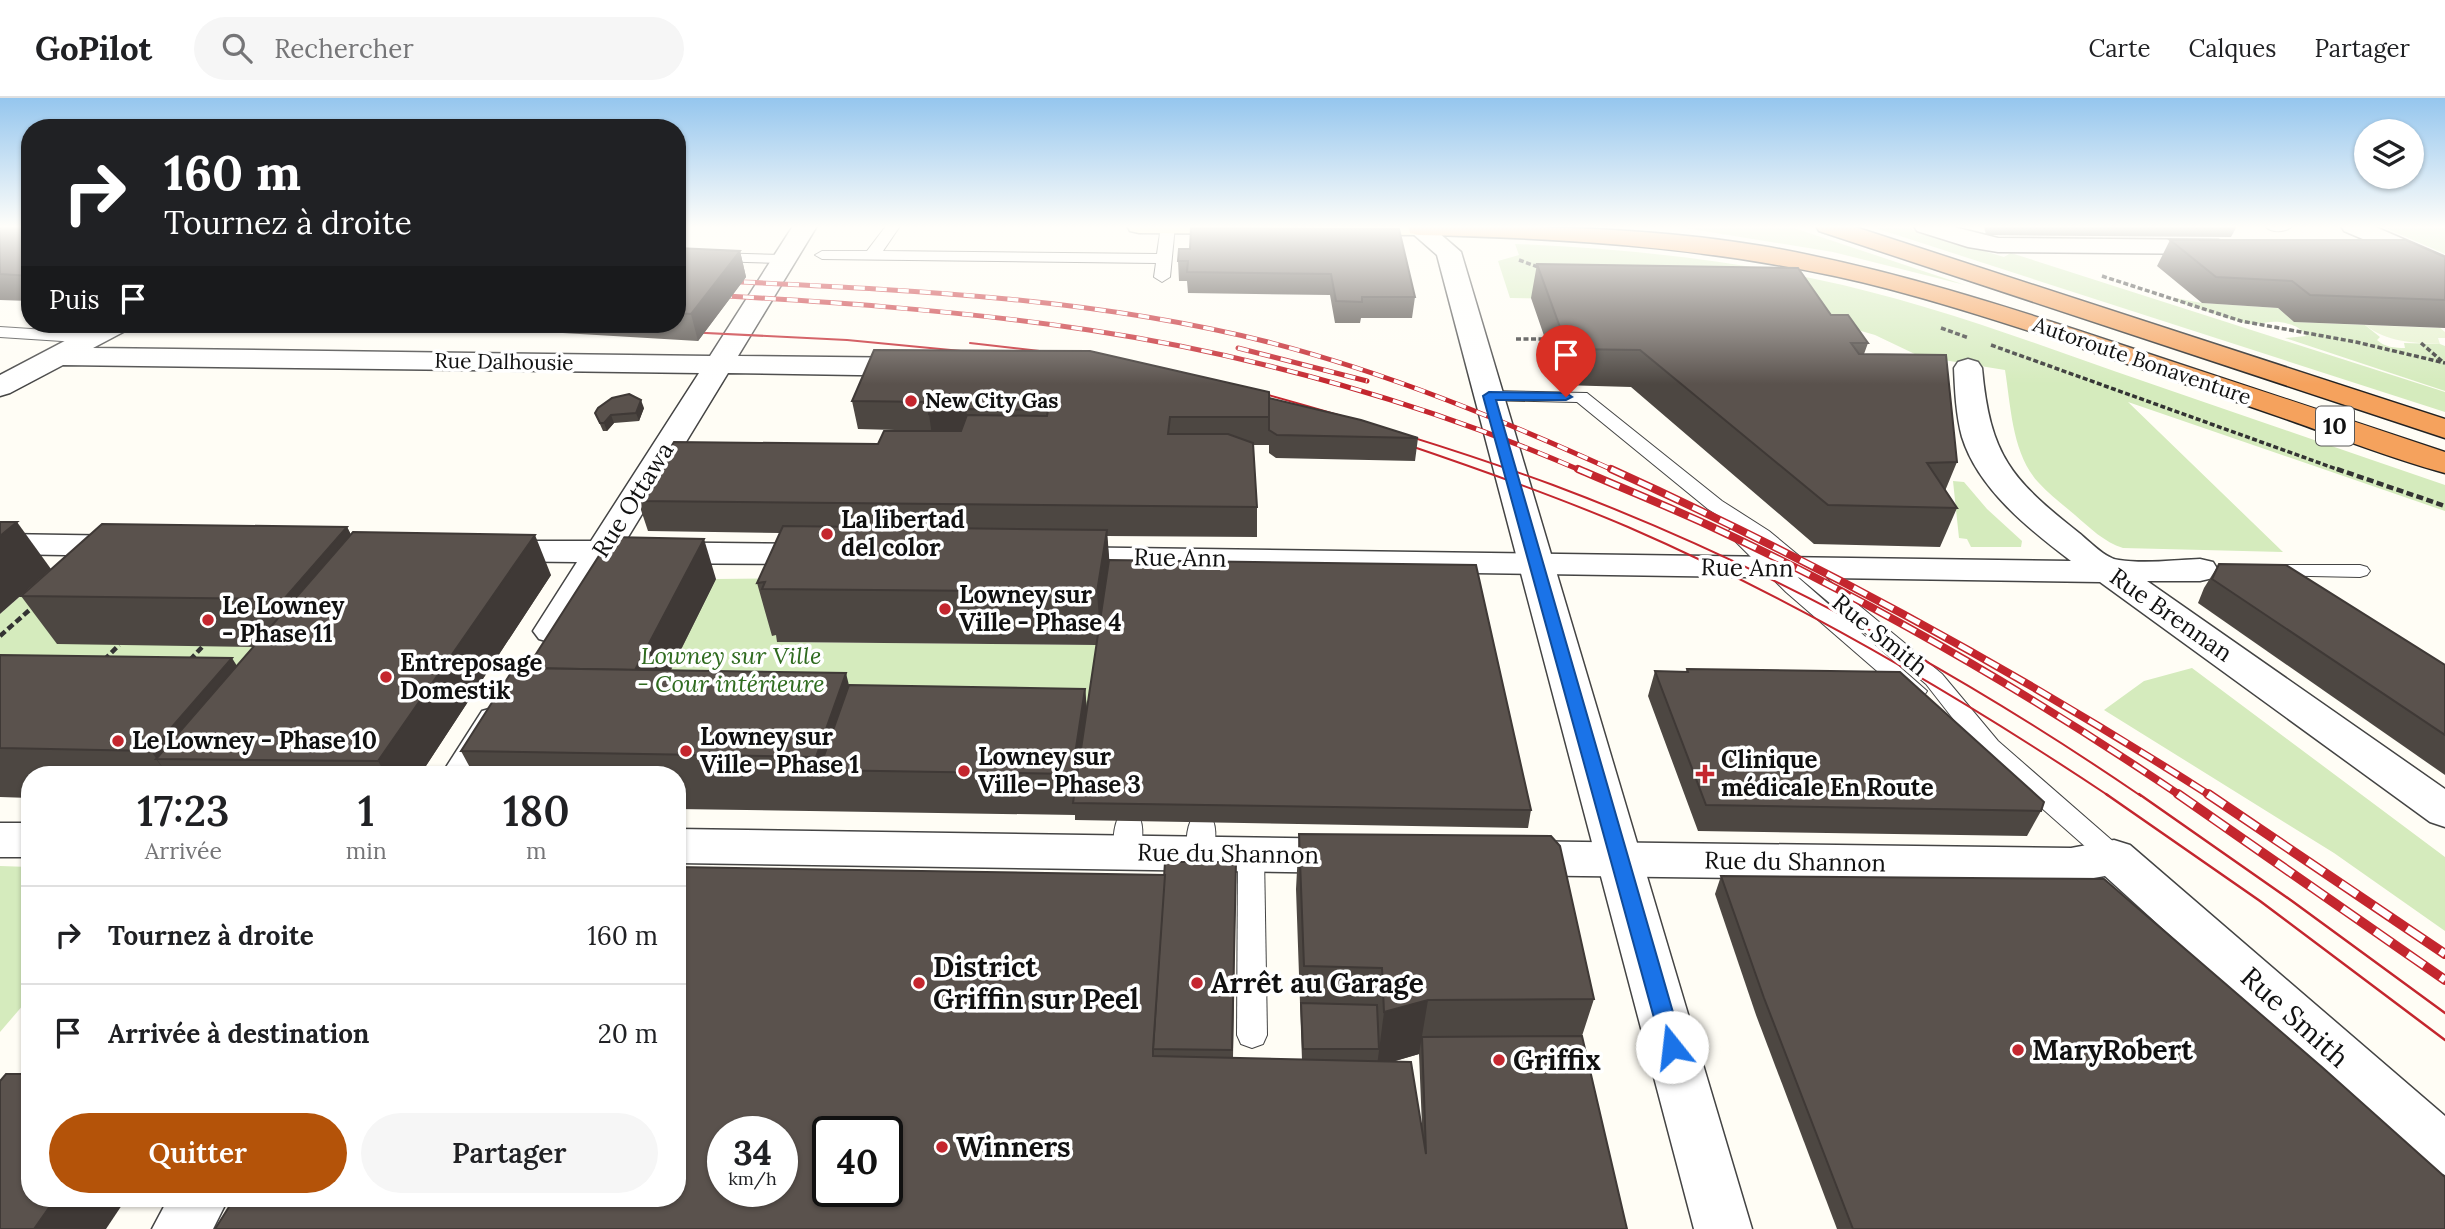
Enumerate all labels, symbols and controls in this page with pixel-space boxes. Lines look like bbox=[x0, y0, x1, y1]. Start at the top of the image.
search box bbox=[194, 17, 684, 80]
text: GoPilot bbox=[35, 27, 152, 69]
icon: search bbox=[218, 29, 256, 67]
text: Rechercher bbox=[274, 32, 414, 65]
text: Carte bbox=[2088, 33, 2150, 64]
text: Calques bbox=[2188, 33, 2276, 64]
text: Partager bbox=[2314, 33, 2410, 64]
map controls bbox=[2354, 119, 2424, 189]
button: layers bbox=[2354, 119, 2424, 189]
text: 160 m bbox=[164, 141, 301, 203]
icon: right bbox=[49, 147, 140, 238]
text: Tournez à droite bbox=[164, 202, 412, 243]
icon: arrive bbox=[114, 280, 152, 318]
text: Puis bbox=[49, 283, 100, 316]
street label: Autoroute Bonaventure bbox=[2029, 310, 2255, 411]
pin bbox=[1536, 325, 1596, 397]
icon: arrive bbox=[1547, 336, 1585, 374]
street label: Rue Dalhousie bbox=[434, 347, 574, 376]
place label: New City Gas bbox=[925, 387, 1059, 414]
marker: New City Gas bbox=[903, 393, 919, 409]
road number: 10 bbox=[2316, 406, 2354, 446]
street label: Rue Ottawa bbox=[585, 436, 680, 563]
place label: La libertad del color bbox=[841, 504, 965, 563]
marker: La libertad del color bbox=[819, 526, 835, 542]
street label: Rue Ann bbox=[1133, 541, 1227, 574]
street label: Rue Ann bbox=[1700, 551, 1794, 584]
street label: Rue Brennan bbox=[2104, 561, 2239, 668]
place label: Lowney sur Ville - Phase 4 bbox=[959, 579, 1122, 638]
street label: Rue Smith bbox=[1826, 587, 1935, 683]
place label: Le Lowney - Phase 11 bbox=[222, 590, 345, 649]
marker: Lowney sur Ville - Phase 4 bbox=[937, 601, 953, 617]
marker: Le Lowney - Phase 11 bbox=[200, 612, 216, 628]
park label: Lowney sur Ville - Cour intérieure bbox=[637, 640, 825, 699]
place label: Entreposage Domestik bbox=[400, 647, 543, 706]
marker: Entreposage Domestik bbox=[378, 669, 394, 685]
place label: Lowney sur Ville - Phase 1 bbox=[700, 721, 859, 780]
place label: Le Lowney - Phase 10 bbox=[132, 725, 377, 756]
marker: Le Lowney - Phase 10 bbox=[110, 733, 126, 749]
place label: Lowney sur Ville - Phase 3 bbox=[978, 741, 1141, 800]
marker: Lowney sur Ville - Phase 1 bbox=[678, 743, 694, 759]
place label: Clinique médicale En Route bbox=[1721, 744, 1934, 803]
marker: Lowney sur Ville - Phase 3 bbox=[956, 763, 972, 779]
marker: Clinique médicale En Route bbox=[1695, 764, 1715, 784]
text: 17:23 bbox=[137, 784, 229, 838]
text: 1 bbox=[358, 784, 374, 838]
text: 180 bbox=[503, 784, 570, 838]
text: Arrivée bbox=[145, 836, 222, 865]
text: min bbox=[346, 836, 387, 865]
text: m bbox=[526, 836, 547, 865]
street label: Rue du Shannon bbox=[1137, 836, 1319, 871]
street label: Rue du Shannon bbox=[1704, 844, 1886, 879]
icon: right bbox=[49, 916, 87, 954]
text: Tournez à droite bbox=[108, 919, 314, 952]
text: 160 m bbox=[587, 919, 658, 952]
place label: District Griffin sur Peel bbox=[933, 949, 1139, 1017]
street label: Rue Smith bbox=[2233, 959, 2357, 1075]
place label: Arrêt au Garage bbox=[1211, 965, 1424, 1001]
marker: District Griffin sur Peel bbox=[911, 975, 927, 991]
marker: Arrêt au Garage bbox=[1189, 975, 1205, 991]
position arrow bbox=[1635, 1010, 1709, 1084]
icon: arrive bbox=[49, 1014, 87, 1052]
text: Arrivée à destination bbox=[108, 1017, 369, 1050]
text: 20 m bbox=[598, 1017, 658, 1050]
place label: MaryRobert bbox=[2032, 1032, 2193, 1068]
place label: Griffix bbox=[1513, 1042, 1601, 1078]
marker: MaryRobert bbox=[2010, 1042, 2026, 1058]
marker: Griffix bbox=[1491, 1052, 1507, 1068]
button: Quitter bbox=[49, 1113, 347, 1193]
button: Partager bbox=[361, 1113, 658, 1193]
speed limit sign: 40 bbox=[812, 1116, 903, 1207]
place label: Winners bbox=[956, 1129, 1071, 1165]
text: 34 bbox=[733, 1130, 772, 1175]
marker: Winners bbox=[934, 1139, 950, 1155]
text: km/h bbox=[728, 1167, 777, 1190]

